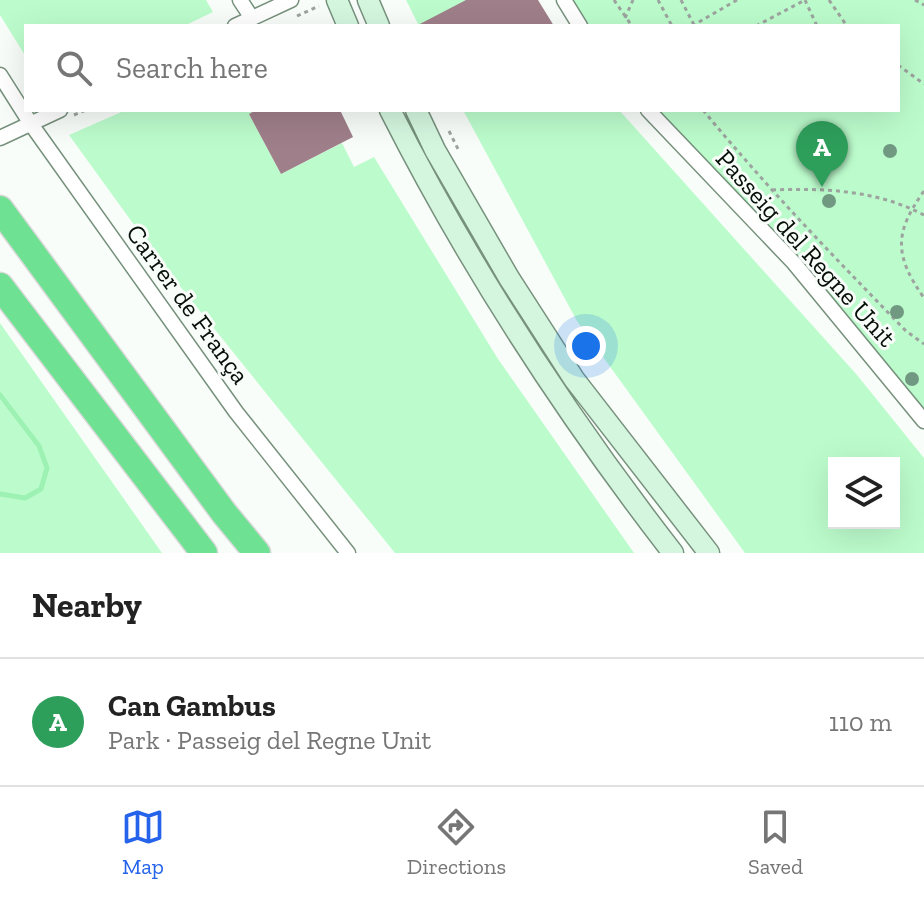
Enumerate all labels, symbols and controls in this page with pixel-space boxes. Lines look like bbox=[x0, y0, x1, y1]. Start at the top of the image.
search box bbox=[24, 24, 900, 112]
icon: search bbox=[52, 46, 96, 90]
text: Search here bbox=[116, 50, 268, 86]
pin: A bbox=[796, 121, 848, 187]
street label: Passeig del Regne Unit bbox=[709, 143, 903, 353]
street label: Carrer de França bbox=[119, 218, 257, 390]
your location bbox=[566, 326, 606, 366]
map controls bbox=[828, 457, 900, 529]
button: layers bbox=[828, 457, 900, 529]
text: Nearby bbox=[32, 585, 142, 626]
text: Can Gambus bbox=[108, 688, 276, 724]
text: A bbox=[49, 706, 67, 738]
text: 110 m bbox=[829, 706, 892, 738]
text: Park · Passeig del Regne Unit bbox=[108, 724, 431, 756]
tab: Map bbox=[121, 805, 165, 880]
tab: Directions bbox=[407, 805, 506, 880]
tab: Saved bbox=[748, 805, 803, 880]

